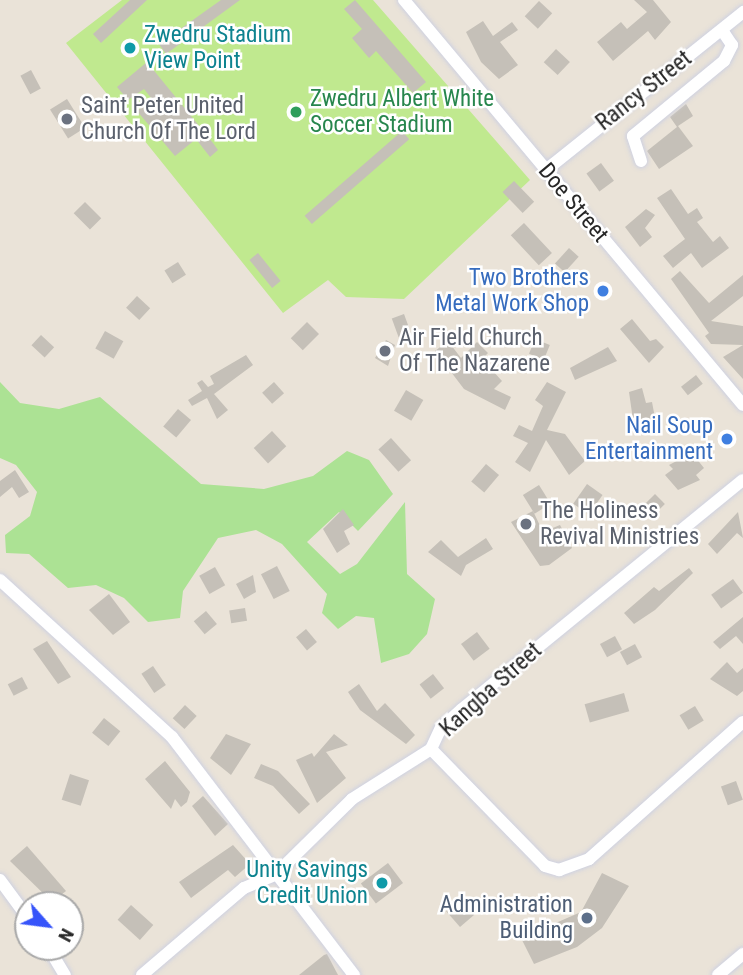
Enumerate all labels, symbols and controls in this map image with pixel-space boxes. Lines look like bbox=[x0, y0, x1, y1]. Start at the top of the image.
place label: Zwedru Stadium View Point bbox=[144, 21, 291, 75]
marker: Zwedru Stadium View Point bbox=[122, 40, 138, 56]
street label: Rancy Street bbox=[591, 45, 697, 137]
place label: Zwedru Albert White Soccer Stadium bbox=[310, 85, 494, 139]
place label: Saint Peter United Church Of The Lord bbox=[81, 92, 256, 146]
marker: Zwedru Albert White Soccer Stadium bbox=[288, 104, 304, 120]
marker: Saint Peter United Church Of The Lord bbox=[59, 111, 75, 127]
street label: Doe Street bbox=[532, 158, 614, 248]
place label: Two Brothers Metal Work Shop bbox=[435, 264, 589, 318]
marker: Two Brothers Metal Work Shop bbox=[595, 283, 611, 299]
place label: Air Field Church Of The Nazarene bbox=[399, 324, 550, 378]
marker: Air Field Church Of The Nazarene bbox=[377, 343, 393, 359]
place label: Nail Soup Entertainment bbox=[585, 412, 713, 466]
marker: Nail Soup Entertainment bbox=[719, 431, 735, 447]
place label: The Holiness Revival Ministries bbox=[540, 497, 699, 551]
marker: The Holiness Revival Ministries bbox=[518, 516, 534, 532]
street label: Kangba Street bbox=[434, 637, 548, 743]
place label: Unity Savings Credit Union bbox=[246, 856, 368, 910]
marker: Unity Savings Credit Union bbox=[374, 875, 390, 891]
north arrow bbox=[14, 891, 84, 961]
place label: Administration Building bbox=[440, 891, 573, 945]
marker: Administration Building bbox=[579, 910, 595, 926]
text: N bbox=[53, 925, 79, 946]

